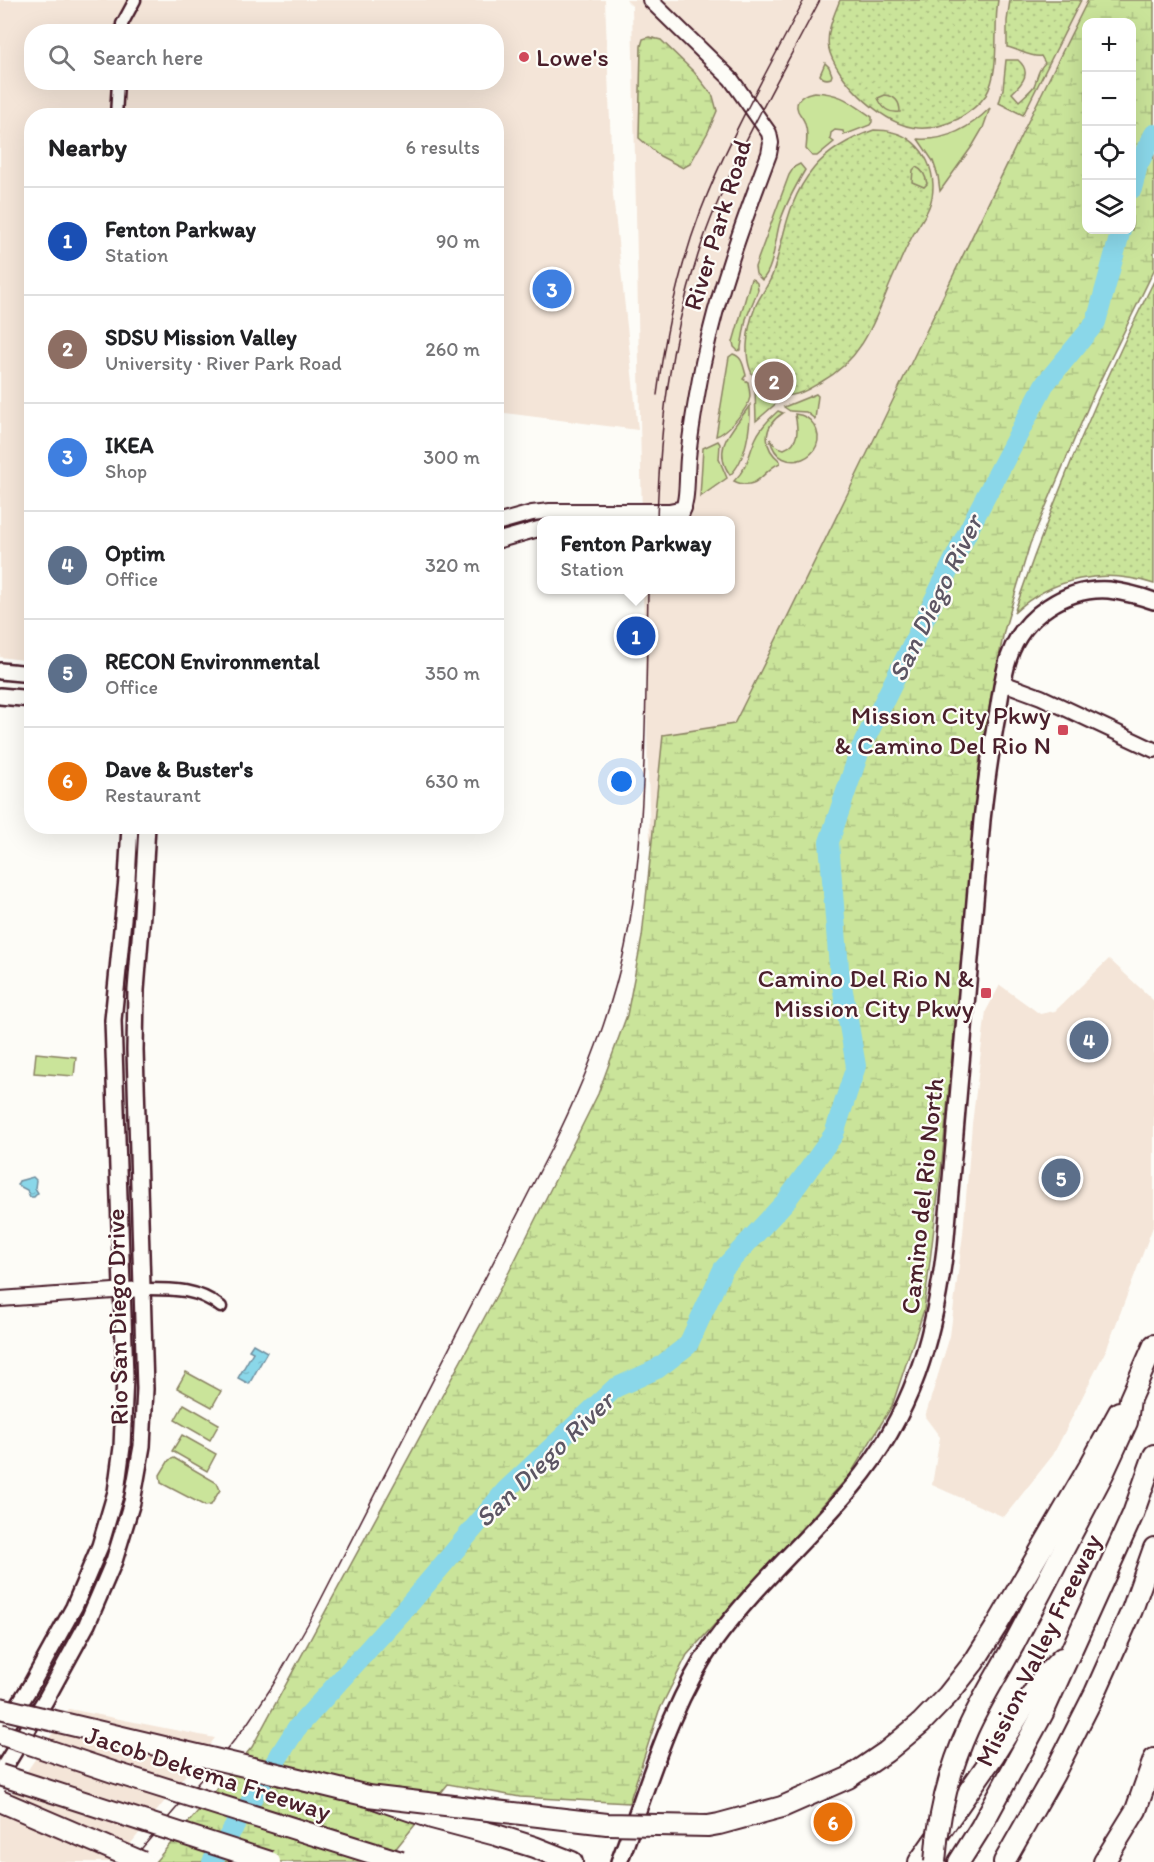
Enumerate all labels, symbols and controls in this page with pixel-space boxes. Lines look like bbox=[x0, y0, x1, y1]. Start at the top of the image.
map controls bbox=[1082, 18, 1136, 234]
button: + bbox=[1082, 18, 1136, 72]
search box bbox=[24, 24, 504, 90]
icon: search bbox=[45, 41, 78, 74]
place label: Lowe's bbox=[536, 41, 609, 73]
text: Search here bbox=[93, 44, 203, 71]
marker: Lowe's bbox=[517, 50, 531, 64]
button: − bbox=[1082, 72, 1136, 126]
button: locate bbox=[1082, 126, 1136, 180]
text: Nearby bbox=[48, 131, 127, 163]
text: 6 results bbox=[406, 135, 480, 159]
street label: River Park Road bbox=[676, 136, 758, 314]
button: layers bbox=[1082, 180, 1136, 234]
text: Fenton Parkway bbox=[105, 216, 256, 243]
text: 1 bbox=[63, 229, 72, 253]
text: 90 m bbox=[436, 229, 480, 253]
text: Station bbox=[105, 243, 168, 267]
pin: 3 bbox=[532, 266, 572, 312]
text: SDSU Mission Valley bbox=[105, 324, 297, 351]
text: 2 bbox=[62, 337, 73, 361]
text: 260 m bbox=[425, 337, 480, 361]
text: University · River Park Road bbox=[105, 351, 342, 375]
pin: 2 bbox=[754, 358, 794, 404]
text: IKEA bbox=[105, 432, 154, 459]
text: 3 bbox=[62, 445, 73, 469]
text: 300 m bbox=[423, 445, 480, 469]
text: Shop bbox=[105, 459, 147, 483]
water label: San Diego River bbox=[881, 506, 991, 687]
popup bbox=[537, 516, 735, 594]
text: Fenton Parkway bbox=[561, 530, 711, 557]
text: Optim bbox=[105, 540, 165, 567]
text: 4 bbox=[61, 553, 74, 577]
text: 320 m bbox=[425, 553, 480, 577]
text: Station bbox=[561, 557, 624, 581]
text: Office bbox=[105, 567, 158, 591]
pin: 1 bbox=[616, 614, 656, 658]
text: RECON Environmental bbox=[105, 648, 320, 675]
text: 5 bbox=[62, 661, 73, 685]
text: 350 m bbox=[425, 661, 480, 685]
text: Office bbox=[105, 675, 158, 699]
place label: Mission City Pkwy & Camino Del Rio N bbox=[834, 699, 1051, 761]
marker: Mission City Pkwy & Camino Del Rio N bbox=[1056, 723, 1070, 737]
text: Dave & Buster's bbox=[105, 756, 253, 783]
your location bbox=[607, 767, 636, 796]
text: 6 bbox=[62, 769, 73, 793]
text: 630 m bbox=[425, 769, 480, 793]
text: Restaurant bbox=[105, 783, 201, 807]
place label: Camino Del Rio N & Mission City Pkwy bbox=[757, 962, 974, 1024]
marker: Camino Del Rio N & Mission City Pkwy bbox=[979, 986, 993, 1000]
pin: 4 bbox=[1070, 1018, 1108, 1062]
street label: Camino del Rio North bbox=[894, 1076, 950, 1316]
pin: 5 bbox=[1042, 1156, 1080, 1200]
street label: Rio San Diego Drive bbox=[99, 1208, 135, 1426]
water label: San Diego River bbox=[467, 1382, 623, 1534]
street label: Mission Valley Freeway bbox=[968, 1528, 1108, 1772]
street label: Jacob Dekema Freeway bbox=[81, 1718, 335, 1828]
pin: 6 bbox=[814, 1800, 852, 1844]

